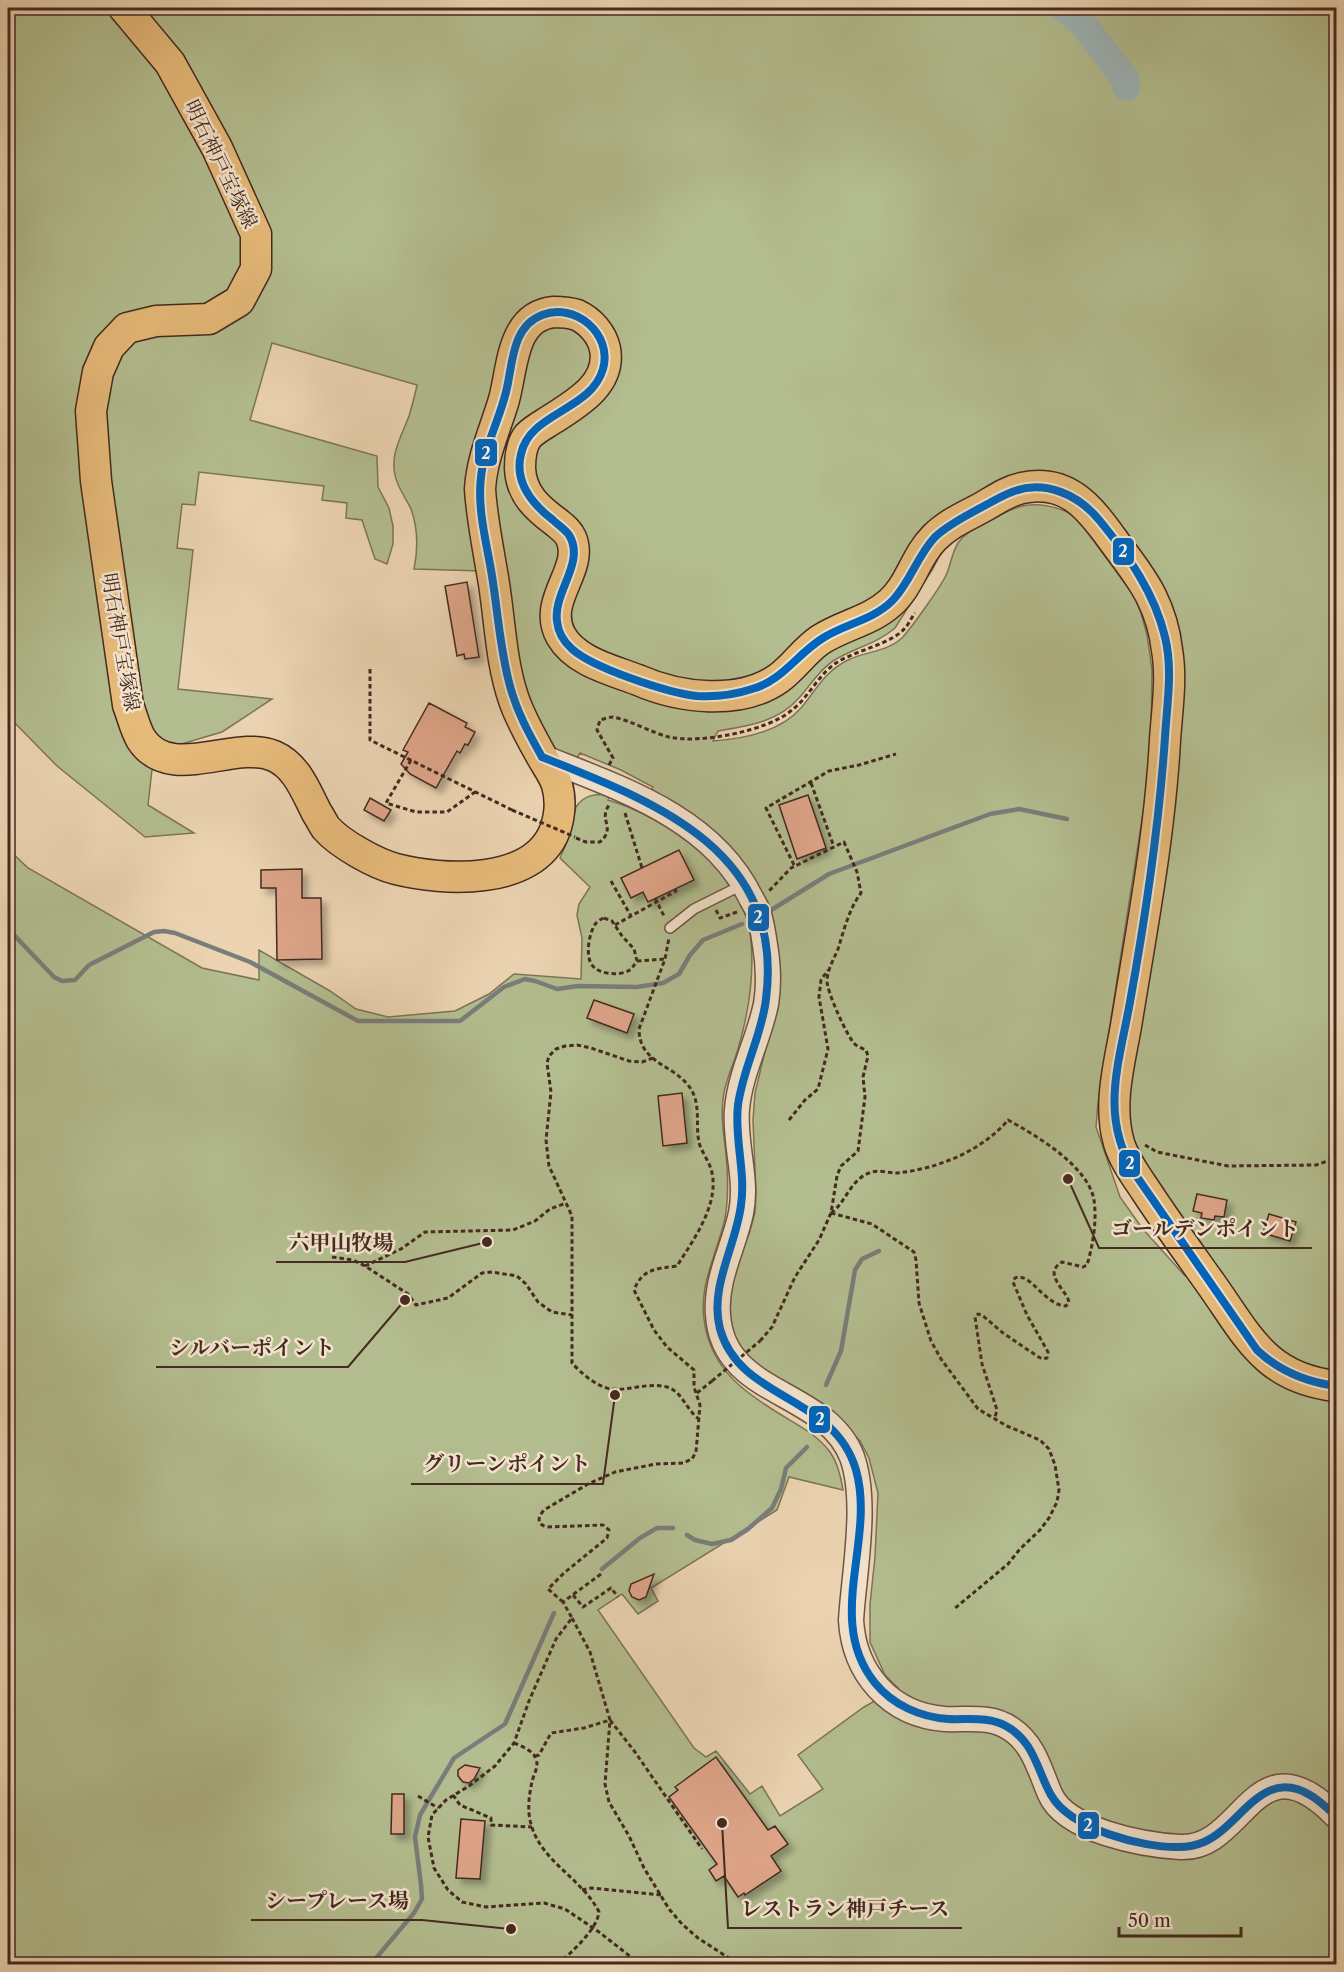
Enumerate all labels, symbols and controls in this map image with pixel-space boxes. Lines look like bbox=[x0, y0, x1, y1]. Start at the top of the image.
street label: 明石神戸宝塚線 bbox=[180, 96, 262, 232]
line badge: 2 bbox=[474, 438, 498, 467]
text: 2 bbox=[481, 443, 491, 463]
line badge: 2 bbox=[1112, 537, 1135, 566]
text: 2 bbox=[1118, 541, 1128, 561]
street label: 明石神戸宝塚線 bbox=[97, 571, 145, 713]
line badge: 2 bbox=[747, 903, 770, 932]
text: 2 bbox=[753, 907, 763, 927]
line badge: 2 bbox=[1118, 1149, 1141, 1178]
text: 2 bbox=[1125, 1153, 1135, 1173]
callout: ゴールデンポイント bbox=[1099, 1209, 1312, 1248]
text: ゴールデンポイント bbox=[1111, 1216, 1299, 1241]
callout: 六甲山牧場 bbox=[276, 1223, 405, 1262]
text: 六甲山牧場 bbox=[289, 1230, 394, 1255]
callout: シルバーポイント bbox=[156, 1328, 348, 1367]
text: シルバーポイント bbox=[169, 1335, 335, 1360]
line badge: 2 bbox=[808, 1405, 831, 1434]
text: 2 bbox=[815, 1409, 825, 1429]
callout: グリーンポイント bbox=[411, 1445, 603, 1484]
text: グリーンポイント bbox=[423, 1451, 591, 1476]
line badge: 2 bbox=[1077, 1811, 1100, 1840]
text: 2 bbox=[1083, 1815, 1093, 1835]
callout: シープレース場 bbox=[251, 1881, 422, 1920]
text: シープレース場 bbox=[265, 1888, 409, 1913]
callout: レストラン神戸チース bbox=[728, 1889, 962, 1928]
text: レストラン神戸チース bbox=[741, 1896, 949, 1921]
scale bar bbox=[1119, 1900, 1240, 1938]
text: 50 m bbox=[1128, 1910, 1171, 1932]

